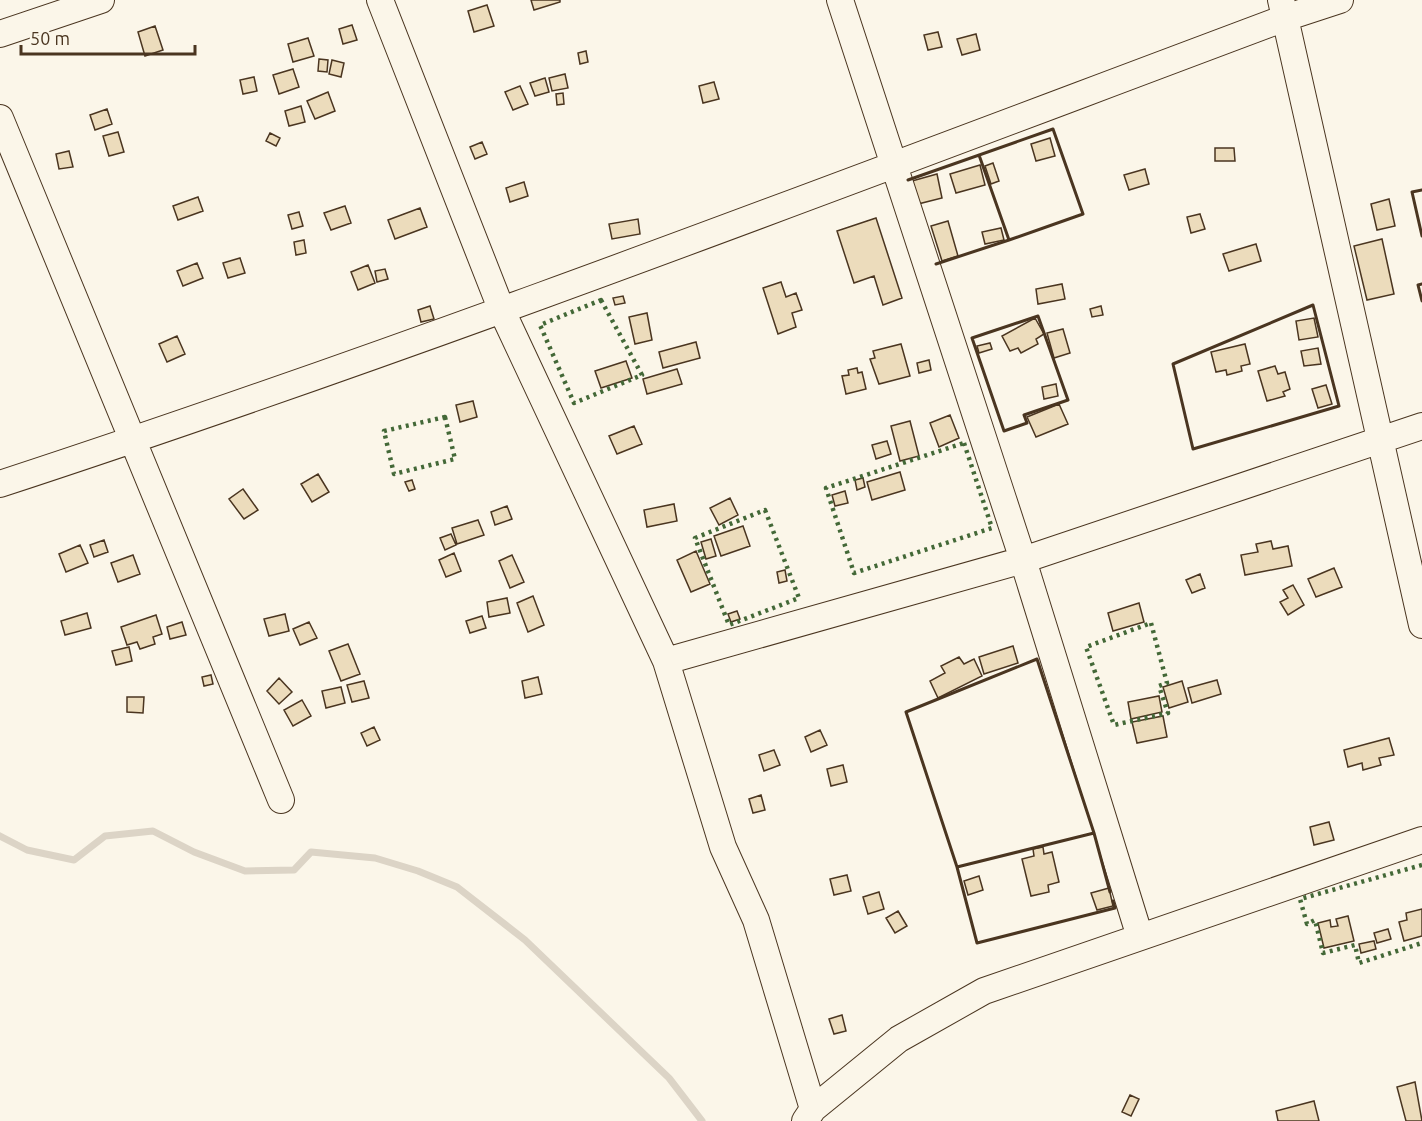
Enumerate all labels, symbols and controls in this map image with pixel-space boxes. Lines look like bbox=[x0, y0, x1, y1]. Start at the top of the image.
scale bar bbox=[21, 18, 195, 56]
text: 50 m bbox=[30, 28, 70, 48]

